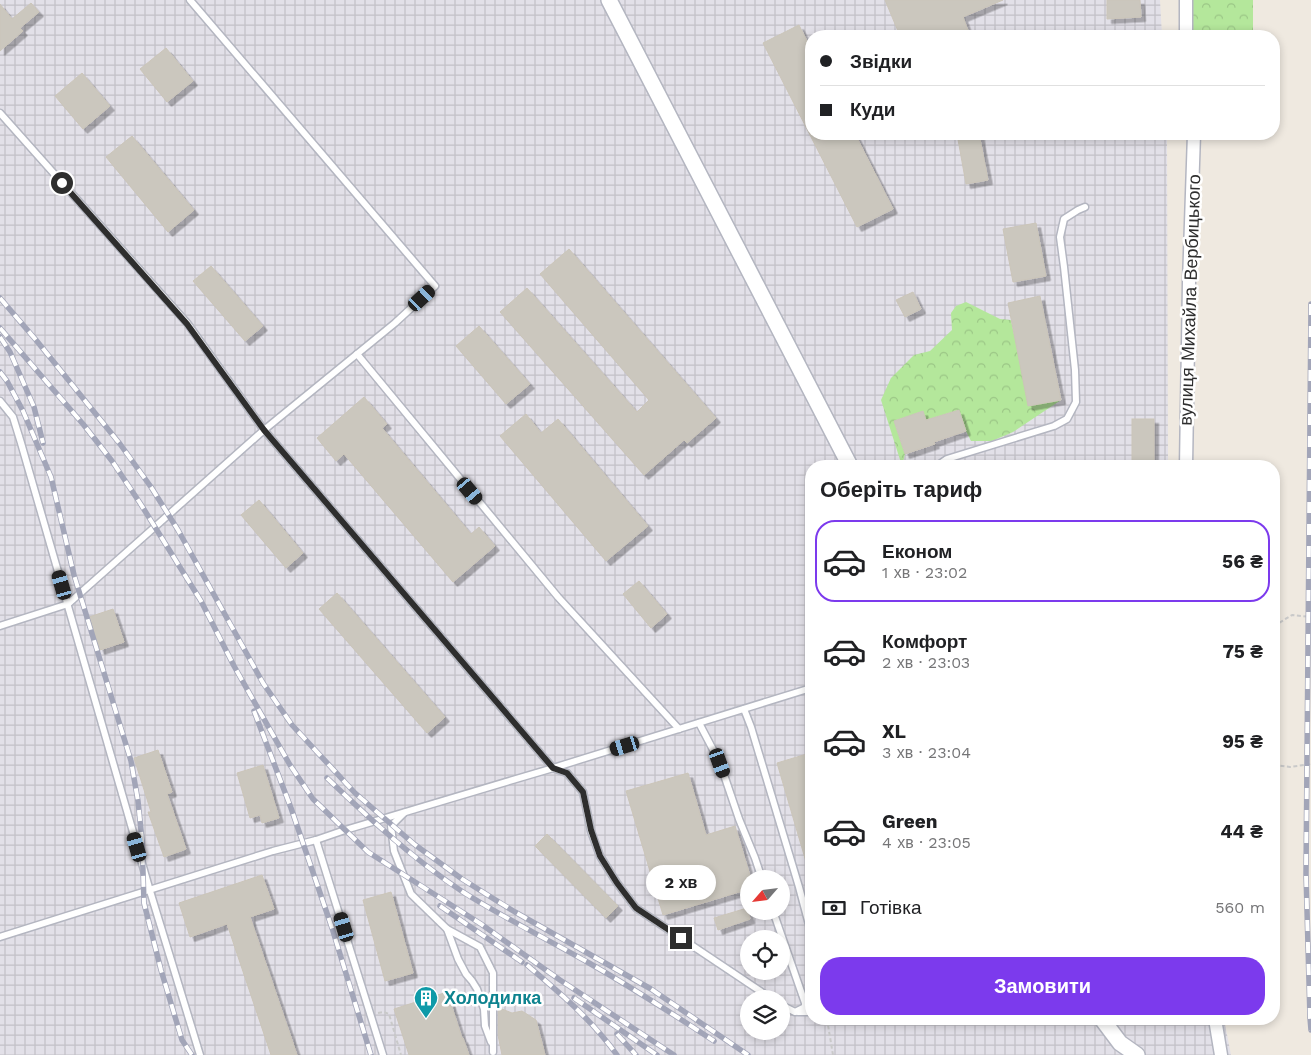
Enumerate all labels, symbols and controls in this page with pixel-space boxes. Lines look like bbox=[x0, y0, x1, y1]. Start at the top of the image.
text: Звідки bbox=[850, 50, 912, 73]
text: Куди bbox=[850, 98, 895, 121]
route start bbox=[51, 172, 73, 194]
street label: вулиця Михайла Вербицького bbox=[1175, 174, 1204, 426]
car bbox=[405, 282, 438, 314]
car bbox=[454, 475, 485, 507]
text: Оберіть тариф bbox=[820, 477, 982, 502]
icon: car bbox=[822, 539, 867, 584]
text: Економ bbox=[882, 540, 952, 563]
text: 56 ₴ bbox=[1222, 550, 1263, 573]
text: 1 хв · 23:02 bbox=[882, 563, 967, 582]
car bbox=[50, 569, 73, 601]
icon: car bbox=[822, 629, 867, 674]
text: Комфорт bbox=[882, 630, 967, 653]
text: 75 ₴ bbox=[1222, 640, 1263, 663]
text: 2 хв · 23:03 bbox=[882, 653, 970, 672]
icon: car bbox=[822, 719, 867, 764]
text: XL bbox=[882, 720, 906, 743]
text: 95 ₴ bbox=[1222, 730, 1263, 753]
car bbox=[608, 734, 641, 758]
text: 3 хв · 23:04 bbox=[882, 743, 971, 762]
car bbox=[707, 746, 732, 780]
icon: car bbox=[822, 809, 867, 854]
text: Green bbox=[882, 810, 938, 833]
text: 44 ₴ bbox=[1220, 820, 1263, 843]
car bbox=[125, 831, 148, 863]
text: 4 хв · 23:05 bbox=[882, 833, 971, 852]
callout: 2 хв bbox=[646, 866, 716, 900]
north arrow bbox=[740, 870, 790, 920]
map controls bbox=[740, 870, 790, 1040]
text: 2 хв bbox=[665, 873, 697, 892]
icon: cash bbox=[820, 894, 848, 922]
text: Готівка bbox=[860, 896, 921, 919]
text: 560 m bbox=[1215, 898, 1265, 917]
car bbox=[332, 910, 355, 944]
route end bbox=[670, 927, 692, 949]
button: locate bbox=[740, 930, 790, 980]
button: Замовити bbox=[820, 957, 1265, 1015]
building icon: Холодилка bbox=[413, 985, 439, 1019]
place label: Холодилка bbox=[444, 987, 542, 1008]
button: layers bbox=[740, 990, 790, 1040]

